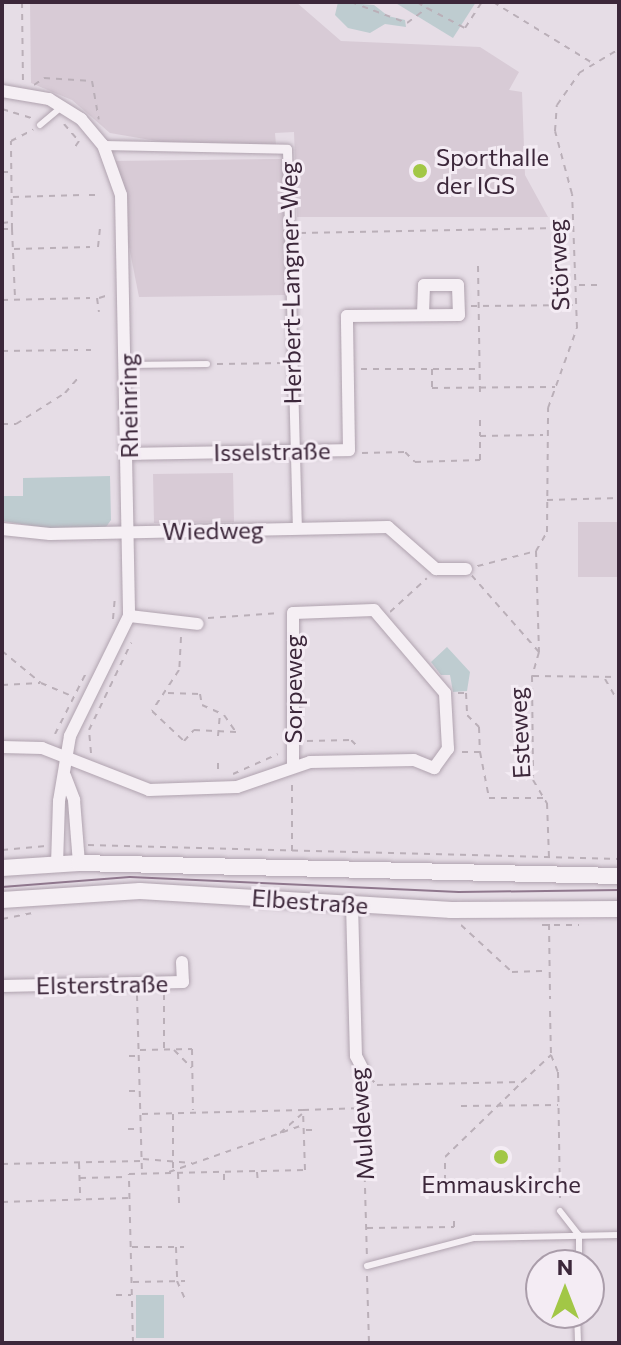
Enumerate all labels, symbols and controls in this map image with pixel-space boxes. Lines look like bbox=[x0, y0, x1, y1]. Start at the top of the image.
place label: Sporthalle der IGS bbox=[436, 143, 549, 199]
street label: Herbert-Langner-Weg bbox=[273, 161, 307, 405]
marker: Sporthalle der IGS bbox=[411, 162, 429, 180]
street label: Störweg bbox=[541, 218, 575, 312]
street label: Rheinring bbox=[113, 353, 143, 459]
street label: Isselstraße bbox=[213, 436, 331, 466]
street label: Wiedweg bbox=[162, 515, 264, 545]
street label: Sorpeweg bbox=[279, 634, 307, 744]
street label: Esteweg bbox=[502, 687, 536, 779]
street label: Elbestraße bbox=[251, 883, 369, 919]
street label: Elsterstraße bbox=[36, 968, 168, 1000]
street label: Muldeweg bbox=[343, 1067, 379, 1181]
marker: Emmauskirche bbox=[492, 1148, 510, 1166]
place label: Emmauskirche bbox=[421, 1170, 581, 1198]
north arrow bbox=[525, 1249, 605, 1329]
text: N bbox=[557, 1253, 573, 1280]

